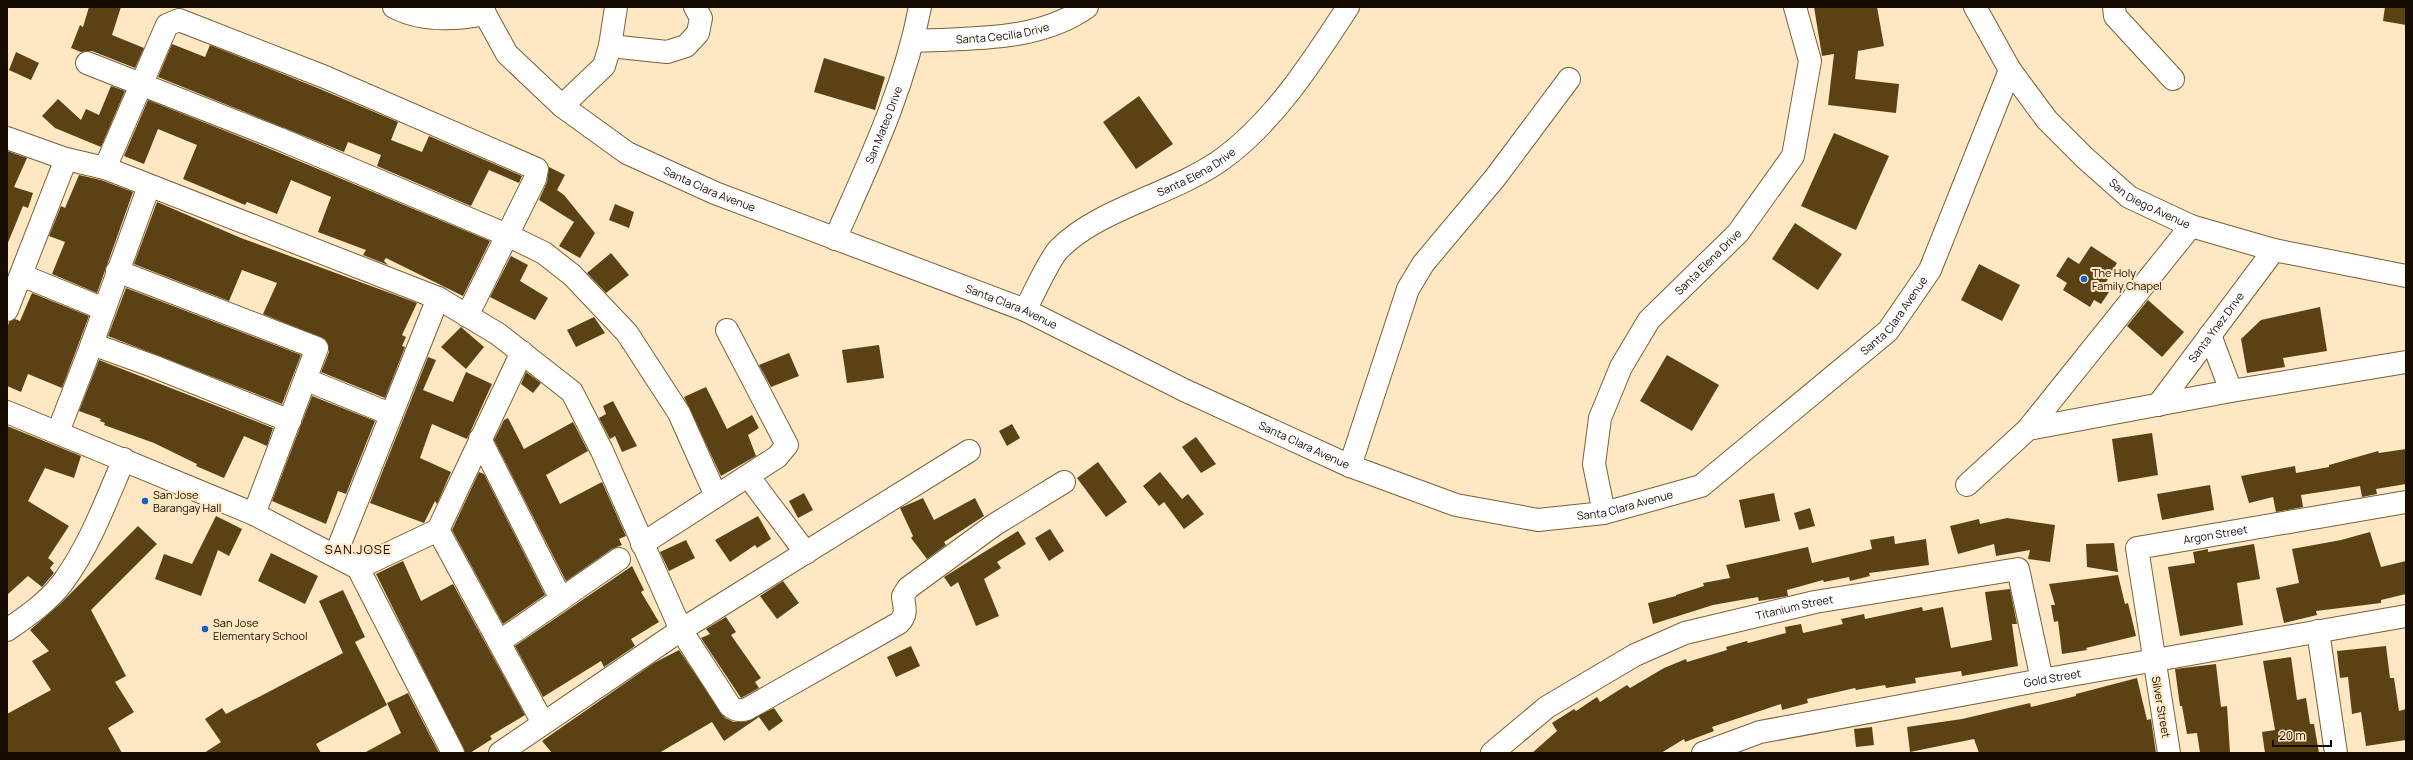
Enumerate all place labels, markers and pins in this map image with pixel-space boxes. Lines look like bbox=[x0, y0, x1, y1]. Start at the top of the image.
place label: The Holy Family Chapel bbox=[2092, 265, 2162, 293]
marker: The Holy Family Chapel bbox=[2079, 274, 2089, 284]
place label: San Jose Barangay Hall bbox=[153, 487, 221, 515]
marker: San Jose Barangay Hall bbox=[140, 496, 150, 506]
place label: San Jose Elementary School bbox=[213, 615, 308, 643]
marker: San Jose Elementary School bbox=[200, 624, 210, 634]

